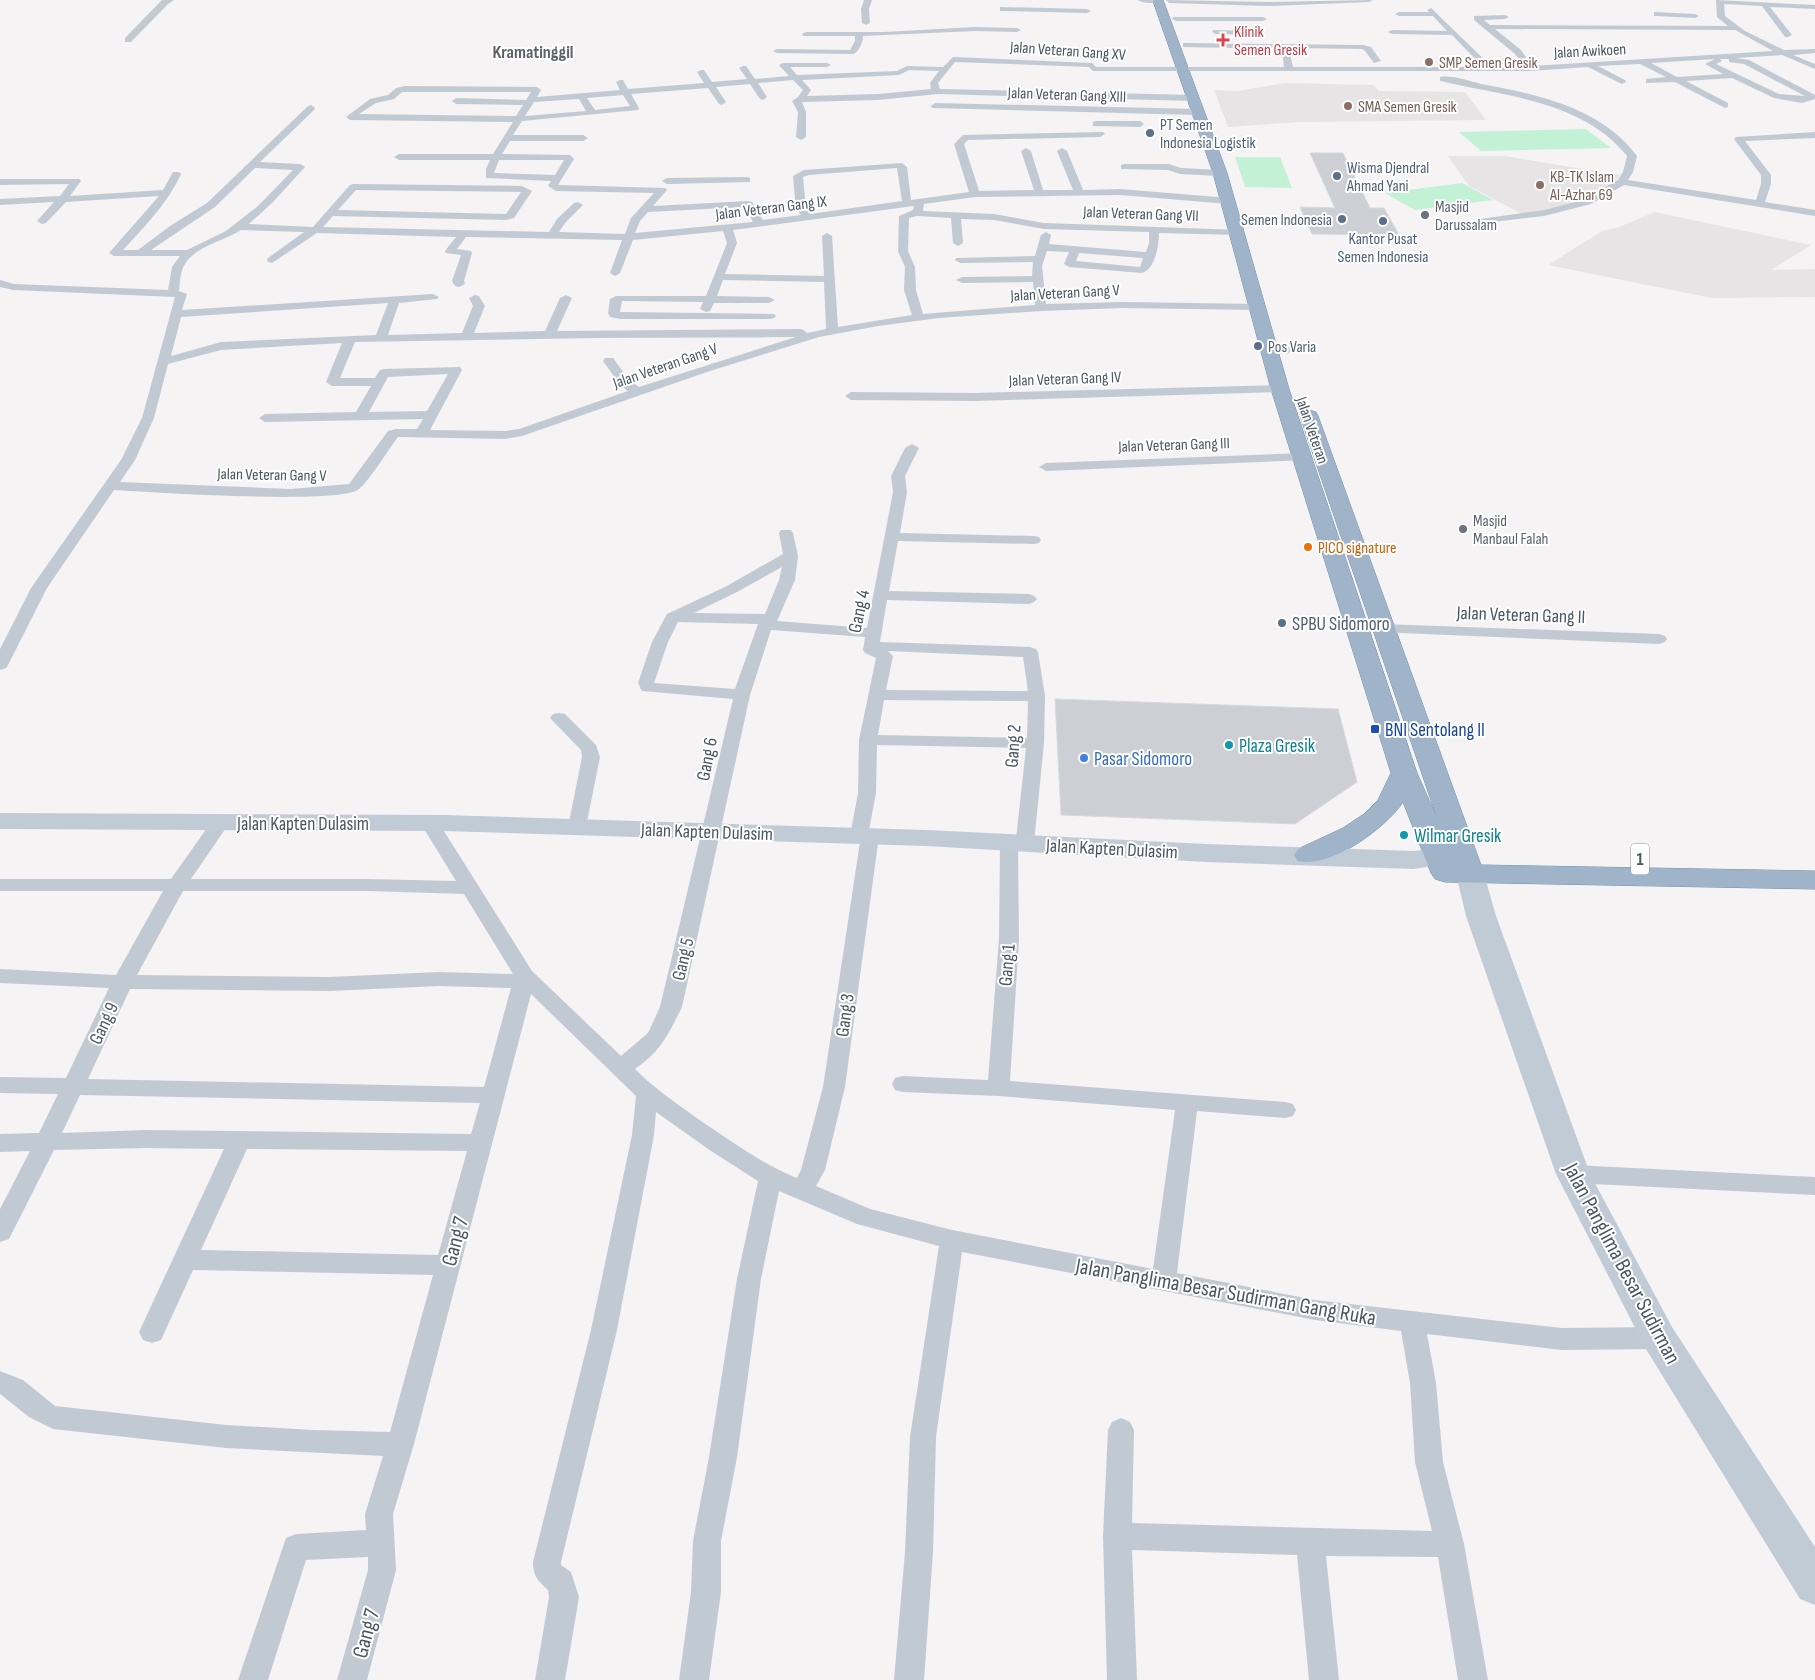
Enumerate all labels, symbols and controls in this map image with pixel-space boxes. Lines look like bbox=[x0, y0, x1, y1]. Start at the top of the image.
place label: Klinik Semen Gresik bbox=[1234, 23, 1307, 60]
marker: Klinik Semen Gresik bbox=[1216, 33, 1230, 47]
street label: Jalan Veteran Gang XV bbox=[1008, 38, 1127, 65]
street label: Jalan Awikoen bbox=[1552, 40, 1627, 63]
district label: Kramatinggil bbox=[493, 42, 573, 63]
place label: SMP Semen Gresik bbox=[1439, 54, 1538, 73]
marker: SMP Semen Gresik bbox=[1423, 56, 1435, 68]
street label: Jalan Veteran Gang XIII bbox=[1006, 84, 1126, 107]
place label: SMA Semen Gresik bbox=[1358, 98, 1457, 117]
marker: SMA Semen Gresik bbox=[1342, 100, 1354, 112]
place label: PT Semen Indonesia Logistik bbox=[1160, 116, 1256, 153]
marker: PT Semen Indonesia Logistik bbox=[1144, 127, 1156, 139]
place label: Wisma Djendral Ahmad Yani bbox=[1346, 159, 1429, 196]
place label: KB-TK Islam Al-Azhar 69 bbox=[1549, 168, 1614, 205]
marker: Wisma Djendral Ahmad Yani bbox=[1331, 170, 1343, 182]
marker: KB-TK Islam Al-Azhar 69 bbox=[1534, 179, 1546, 191]
street label: Jalan Veteran Gang IX bbox=[713, 192, 828, 225]
place label: Masjid Darussalam bbox=[1435, 198, 1497, 235]
street label: Jalan Veteran Gang VII bbox=[1082, 203, 1199, 226]
marker: Masjid Darussalam bbox=[1419, 209, 1431, 221]
place label: Semen Indonesia bbox=[1241, 211, 1332, 230]
marker: Semen Indonesia bbox=[1336, 213, 1348, 225]
marker: Kantor Pusat Semen Indonesia bbox=[1377, 215, 1389, 227]
place label: Kantor Pusat Semen Indonesia bbox=[1338, 230, 1428, 267]
street label: Jalan Veteran Gang V bbox=[1009, 281, 1121, 306]
place label: Pos Varia bbox=[1268, 338, 1316, 357]
street label: Jalan Veteran Gang V bbox=[610, 339, 721, 393]
marker: Pos Varia bbox=[1252, 340, 1264, 352]
street label: Jalan Veteran Gang IV bbox=[1008, 368, 1122, 391]
street label: Jalan Veteran bbox=[1291, 394, 1332, 466]
street label: Jalan Veteran Gang III bbox=[1117, 434, 1230, 457]
street label: Jalan Veteran Gang V bbox=[216, 465, 328, 486]
place label: Masjid Manbaul Falah bbox=[1473, 512, 1548, 549]
marker: Masjid Manbaul Falah bbox=[1457, 523, 1469, 535]
place label: PICO signature bbox=[1318, 539, 1397, 558]
marker: PICO signature bbox=[1302, 541, 1314, 553]
street label: Gang 4 bbox=[844, 588, 875, 635]
street label: Jalan Veteran Gang II bbox=[1455, 602, 1586, 629]
place label: SPBU Sidomoro bbox=[1292, 613, 1390, 636]
marker: SPBU Sidomoro bbox=[1276, 617, 1288, 629]
place label: BNI Sentolang II bbox=[1385, 719, 1485, 742]
marker: BNI Sentolang II bbox=[1369, 723, 1381, 735]
street label: Gang 2 bbox=[1001, 724, 1026, 768]
place label: Plaza Gresik bbox=[1239, 735, 1316, 758]
street label: Gang 6 bbox=[692, 736, 723, 783]
marker: Plaza Gresik bbox=[1223, 739, 1235, 751]
place label: Pasar Sidomoro bbox=[1094, 748, 1192, 771]
marker: Pasar Sidomoro bbox=[1078, 752, 1090, 764]
street label: Jalan Kapten Dulasim bbox=[236, 813, 369, 836]
street label: Jalan Kapten Dulasim bbox=[640, 819, 773, 846]
place label: Wilmar Gresik bbox=[1414, 825, 1502, 848]
marker: Wilmar Gresik bbox=[1398, 829, 1410, 841]
street label: Jalan Kapten Dulasim bbox=[1044, 835, 1178, 864]
road number: 1 bbox=[1631, 844, 1649, 874]
street label: Gang 5 bbox=[667, 936, 700, 983]
street label: Gang 1 bbox=[994, 943, 1021, 987]
street label: Gang 3 bbox=[831, 992, 860, 1038]
street label: Gang 9 bbox=[85, 999, 124, 1048]
street label: Jalan Panglima Besar Sudirman bbox=[1557, 1158, 1686, 1369]
street label: Gang 7 bbox=[436, 1214, 475, 1269]
street label: Jalan Panglima Besar Sudirman Gang Ruka bbox=[1072, 1253, 1378, 1332]
street label: Gang 7 bbox=[347, 1606, 386, 1661]

